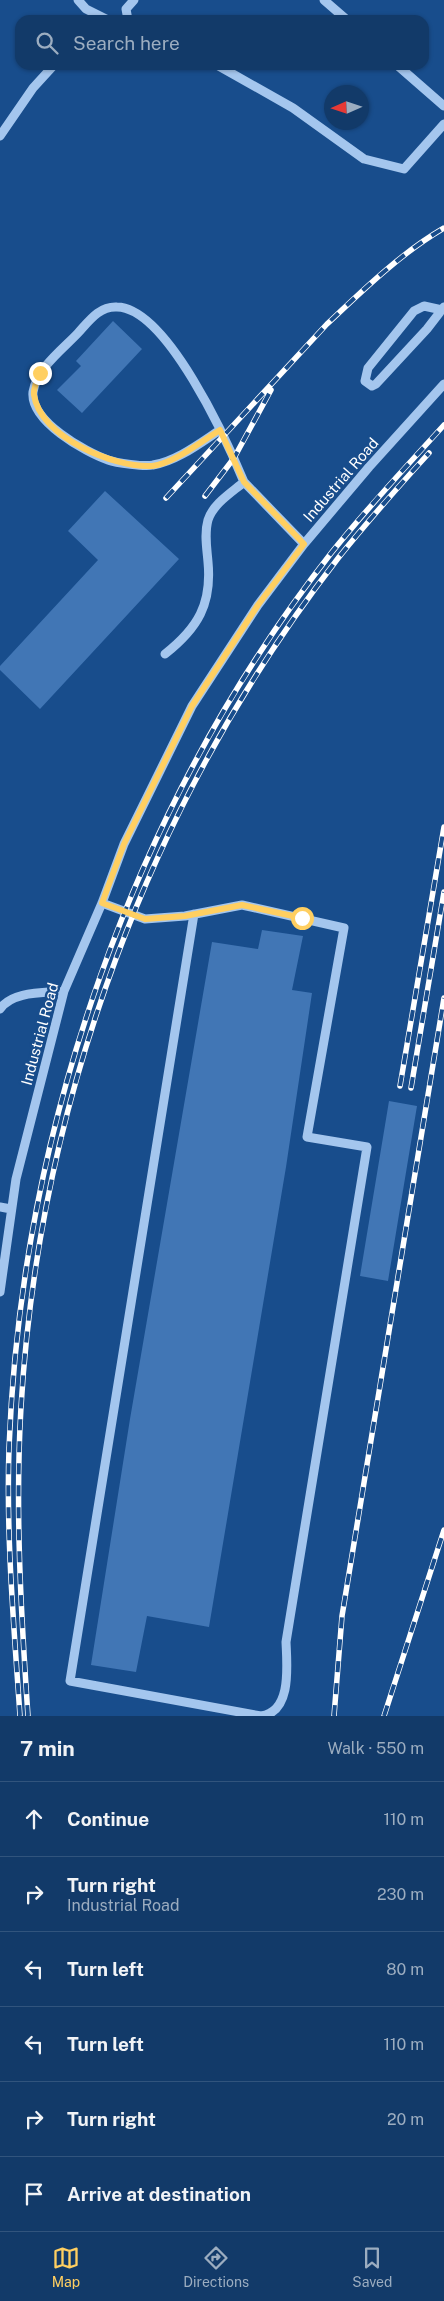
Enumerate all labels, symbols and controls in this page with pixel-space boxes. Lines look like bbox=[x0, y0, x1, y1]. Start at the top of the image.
search box bbox=[15, 15, 429, 70]
icon: search bbox=[33, 29, 61, 57]
text: Search here bbox=[73, 32, 180, 54]
north arrow bbox=[324, 85, 369, 130]
route end bbox=[29, 362, 52, 385]
street label: Industrial Road bbox=[300, 434, 382, 525]
route start bbox=[291, 907, 314, 930]
street label: Industrial Road bbox=[18, 981, 61, 1087]
text: 7 min bbox=[20, 1736, 75, 1761]
text: Walk · 550 m bbox=[327, 1739, 424, 1758]
icon: ahead bbox=[20, 1805, 48, 1833]
text: Continue bbox=[67, 1808, 149, 1830]
text: 110 m bbox=[383, 1810, 424, 1829]
text: Turn right bbox=[67, 1874, 156, 1896]
icon: right bbox=[20, 1880, 48, 1908]
text: 230 m bbox=[377, 1885, 424, 1904]
text: Industrial Road bbox=[67, 1896, 179, 1915]
icon: left bbox=[20, 1955, 48, 1983]
text: Turn left bbox=[67, 1958, 144, 1980]
text: 80 m bbox=[386, 1960, 424, 1979]
icon: left bbox=[20, 2030, 48, 2058]
text: Turn left bbox=[67, 2033, 144, 2055]
text: 110 m bbox=[383, 2035, 424, 2054]
icon: right bbox=[20, 2105, 48, 2133]
text: Turn right bbox=[67, 2108, 156, 2130]
text: 20 m bbox=[387, 2110, 424, 2129]
icon: arrive bbox=[20, 2180, 48, 2208]
text: Arrive at destination bbox=[67, 2183, 251, 2205]
tab: Map bbox=[52, 2244, 80, 2290]
tab: Directions bbox=[183, 2244, 249, 2290]
tab: Saved bbox=[352, 2244, 392, 2290]

